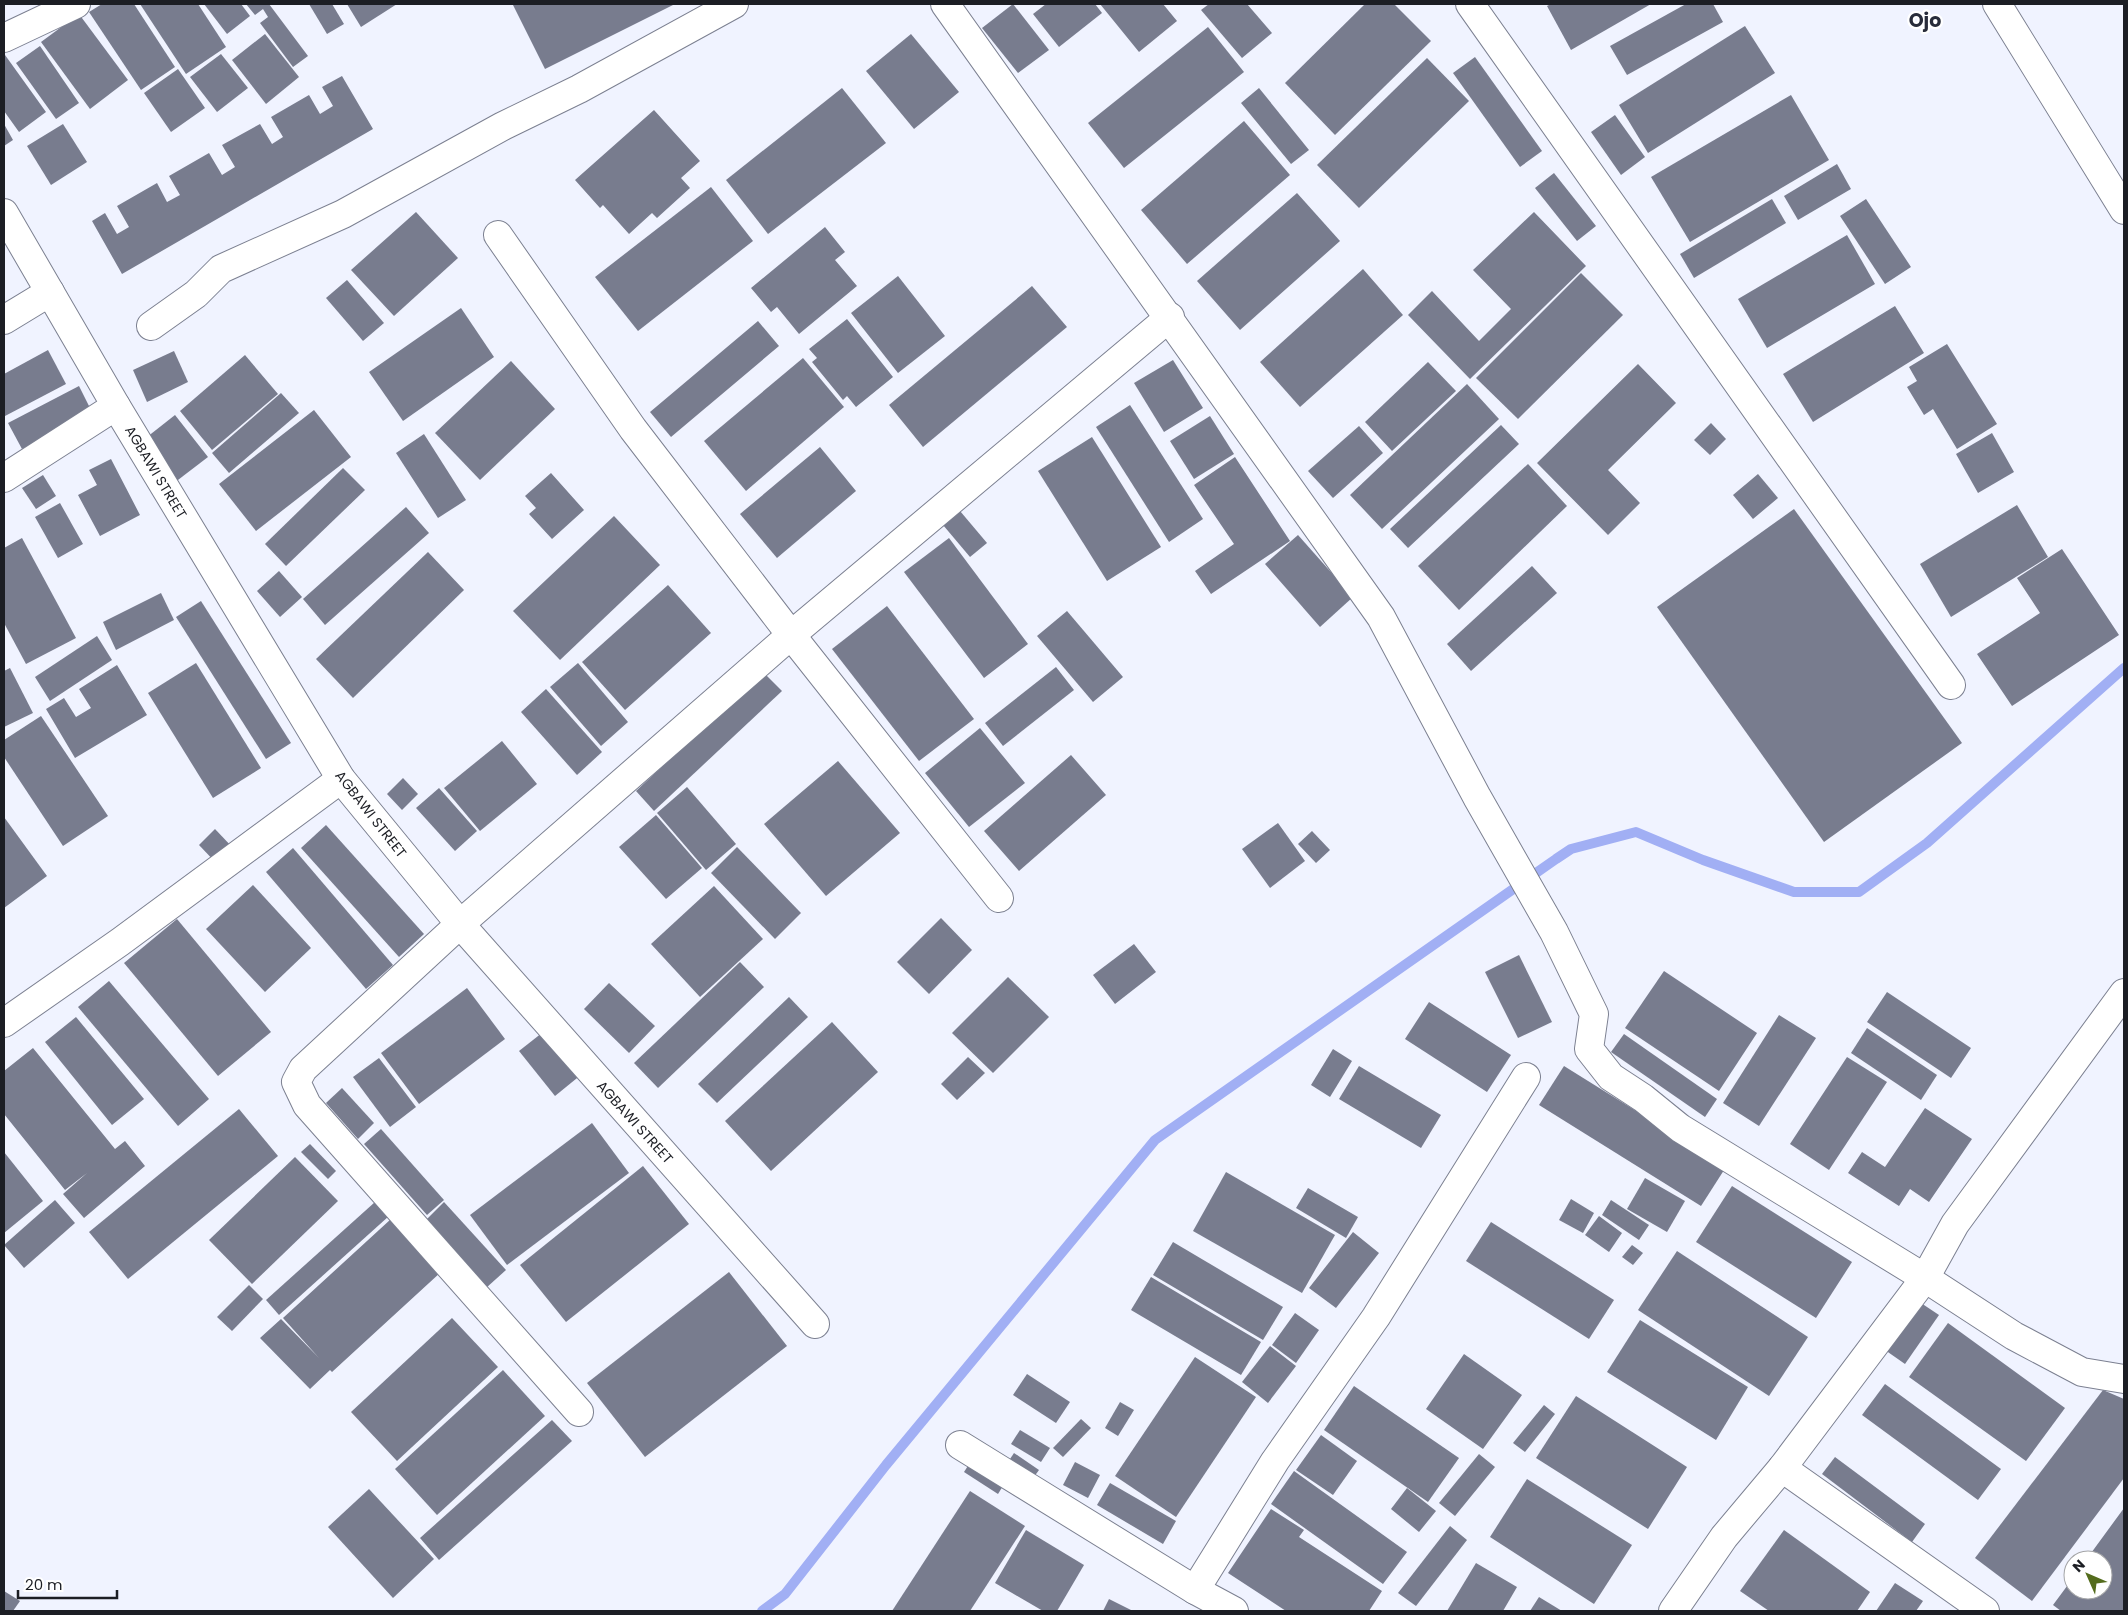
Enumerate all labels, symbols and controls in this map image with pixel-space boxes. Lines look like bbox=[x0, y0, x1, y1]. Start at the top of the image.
district label: Ojo bbox=[1909, 7, 1941, 34]
street label: AGBAWI STREET bbox=[120, 422, 192, 523]
street label: AGBAWI STREET bbox=[331, 766, 412, 862]
street label: AGBAWI STREET bbox=[592, 1076, 678, 1168]
north arrow bbox=[2063, 1550, 2113, 1600]
text: N bbox=[2068, 1555, 2090, 1577]
scale bar bbox=[18, 1568, 116, 1600]
text: 20 m bbox=[25, 1574, 63, 1595]

